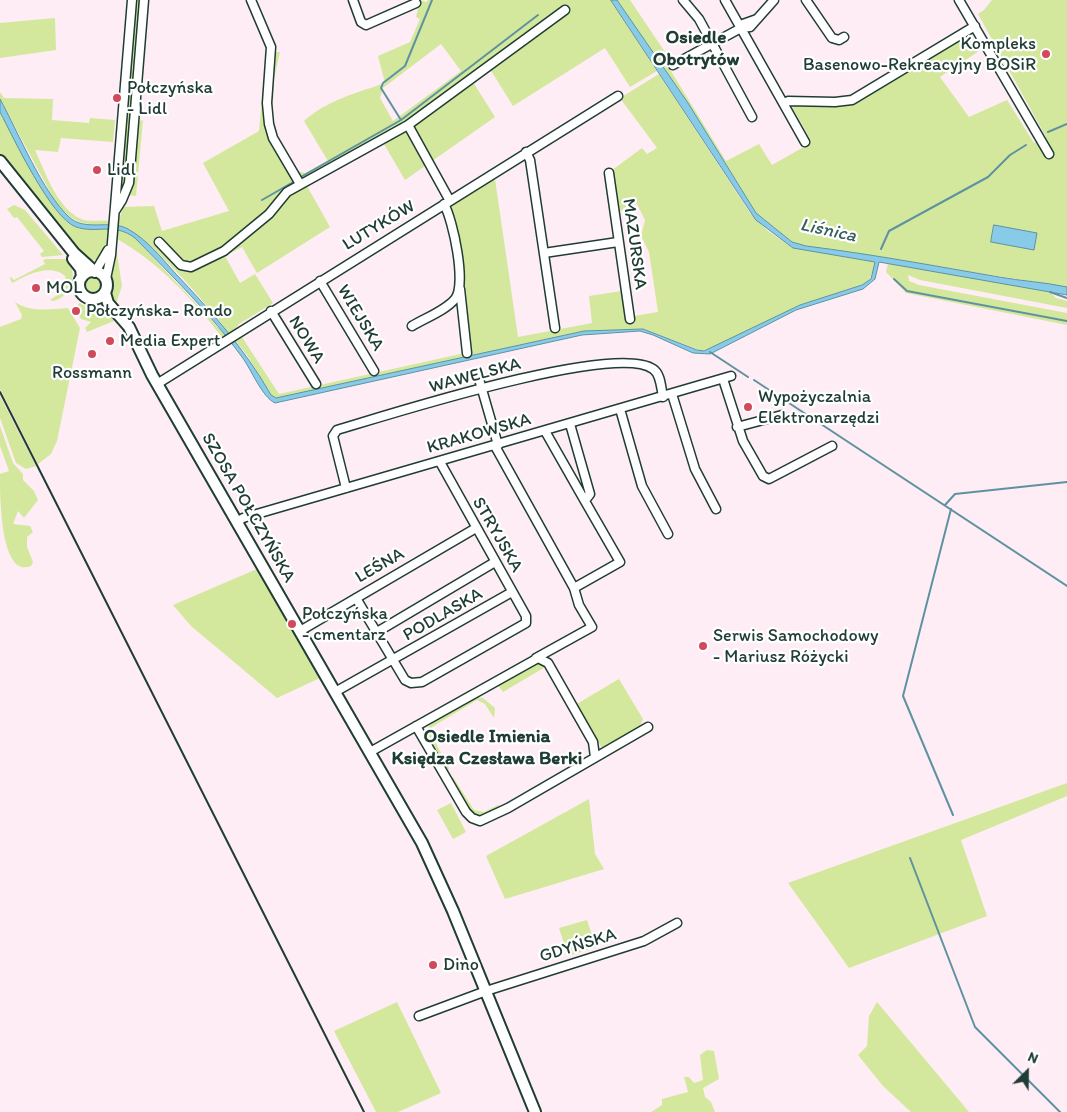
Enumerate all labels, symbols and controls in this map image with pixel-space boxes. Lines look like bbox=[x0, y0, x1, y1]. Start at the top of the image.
district label: Osiedle Obotrytów bbox=[653, 27, 739, 71]
place label: Kompleks Basenowo-Rekreacyjny BOSiR bbox=[803, 33, 1036, 76]
marker: Kompleks Basenowo-Rekreacyjny BOSiR bbox=[1040, 48, 1052, 60]
place label: Połczyńska - Lidl bbox=[127, 77, 213, 120]
marker: Połczyńska - Lidl bbox=[111, 92, 123, 104]
place label: Lidl bbox=[107, 159, 136, 181]
marker: Lidl bbox=[91, 164, 103, 176]
street label: LUTYKÓW bbox=[339, 196, 419, 256]
street label: MAZURSKA bbox=[617, 197, 651, 291]
water label: Liśnica bbox=[798, 214, 858, 248]
place label: MOL bbox=[46, 277, 82, 299]
street label: WIEJSKA bbox=[332, 281, 388, 355]
marker: MOL bbox=[30, 282, 42, 294]
place label: Połczyńska- Rondo bbox=[86, 300, 232, 322]
marker: Połczyńska- Rondo bbox=[70, 305, 82, 317]
street label: NOWA bbox=[283, 312, 329, 368]
place label: Media Expert bbox=[120, 330, 221, 352]
marker: Media Expert bbox=[104, 335, 116, 347]
marker: Rossmann bbox=[86, 348, 98, 360]
street label: WAWELSKA bbox=[427, 353, 523, 399]
place label: Rossmann bbox=[52, 362, 132, 384]
place label: Wypożyczalnia Elektronarzędzi bbox=[758, 386, 879, 428]
marker: Wypożyczalnia Elektronarzędzi bbox=[742, 401, 754, 413]
street label: KRAKOWSKA bbox=[424, 409, 534, 459]
street label: SZOSA POŁCZYŃSKA bbox=[196, 429, 300, 587]
street label: STRYJSKA bbox=[467, 494, 527, 576]
street label: LEŚNA bbox=[352, 543, 408, 589]
street label: PODLASKA bbox=[399, 584, 487, 646]
place label: Połczyńska - cmentarz bbox=[302, 603, 388, 646]
marker: Połczyńska - cmentarz bbox=[286, 618, 298, 630]
place label: Serwis Samochodowy - Mariusz Różycki bbox=[713, 625, 878, 668]
marker: Serwis Samochodowy - Mariusz Różycki bbox=[697, 640, 709, 652]
district label: Osiedle Imienia Księdza Czesława Berki bbox=[392, 726, 582, 770]
street label: GDYŃSKA bbox=[537, 924, 619, 968]
place label: Dino bbox=[443, 954, 479, 976]
marker: Dino bbox=[427, 959, 439, 971]
north arrow bbox=[1002, 1047, 1052, 1097]
text: N bbox=[1025, 1048, 1041, 1067]

